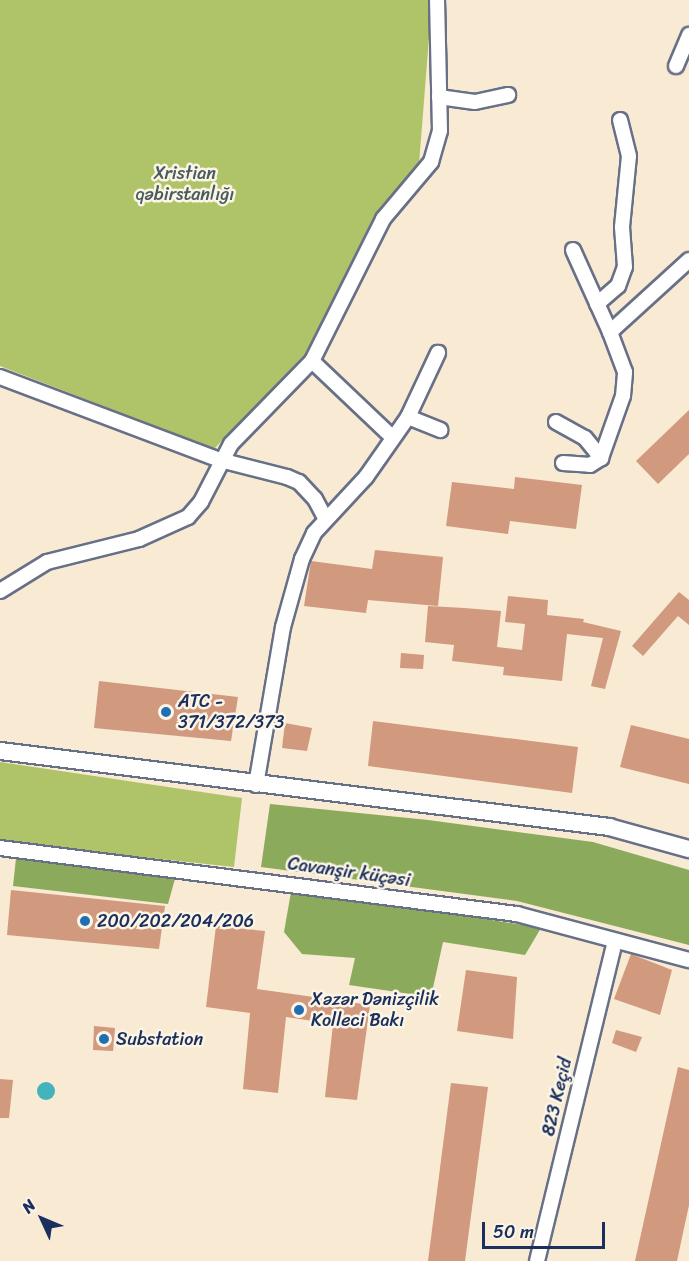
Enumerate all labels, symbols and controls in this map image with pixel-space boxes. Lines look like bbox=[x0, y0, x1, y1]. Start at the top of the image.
park label: Xristian qəbirstanlığı bbox=[136, 163, 234, 206]
place label: ATC - 371/372/373 bbox=[178, 691, 284, 734]
marker: ATC - 371/372/373 bbox=[159, 705, 173, 719]
street label: Cavanşir küçəsi bbox=[286, 853, 412, 891]
place label: 200/202/204/206 bbox=[97, 910, 254, 932]
marker: 200/202/204/206 bbox=[78, 914, 92, 928]
place label: Xəzər Dənizçilik Kolleci Bakı bbox=[311, 989, 439, 1032]
marker: Xəzər Dənizçilik Kolleci Bakı bbox=[292, 1003, 306, 1017]
place label: Substation bbox=[116, 1028, 203, 1050]
marker: Substation bbox=[97, 1032, 111, 1046]
street label: 823 Keçid bbox=[538, 1056, 576, 1138]
north arrow bbox=[12, 1189, 72, 1249]
text: N bbox=[14, 1192, 43, 1220]
scale bar bbox=[485, 1210, 608, 1248]
text: 50 m bbox=[493, 1216, 534, 1248]

